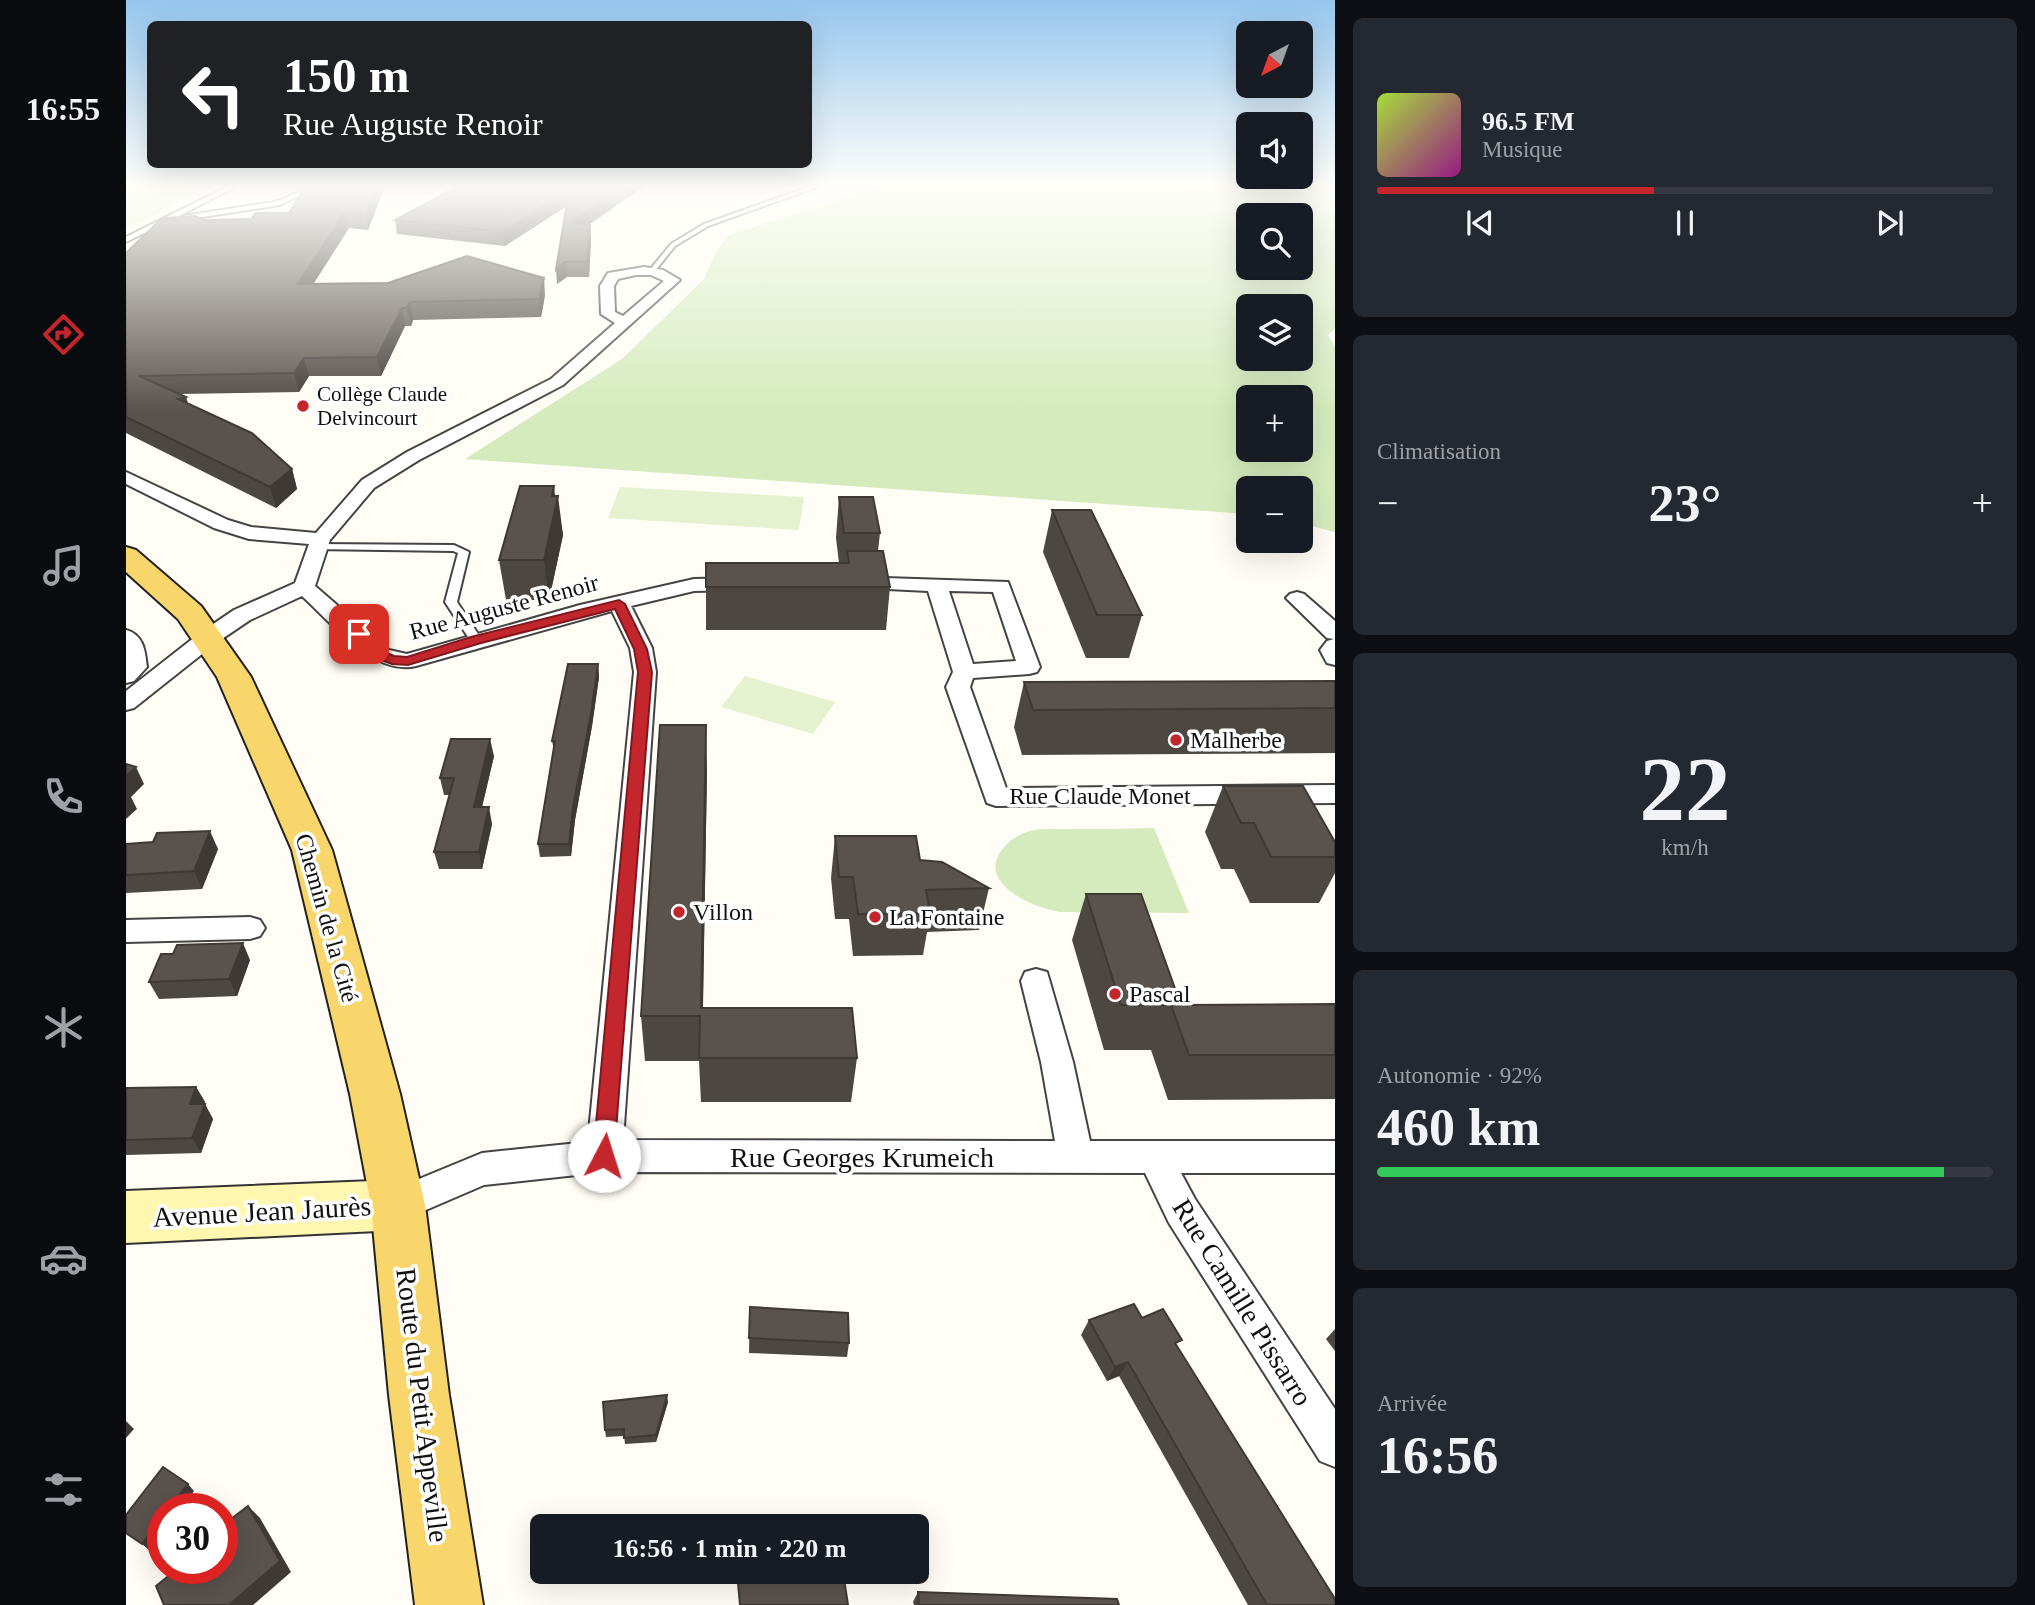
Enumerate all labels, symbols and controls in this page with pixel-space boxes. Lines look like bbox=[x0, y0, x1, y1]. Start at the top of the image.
north arrow bbox=[1236, 21, 1312, 98]
map controls bbox=[1236, 21, 1313, 553]
text: 150 m bbox=[283, 48, 410, 103]
icon: left bbox=[168, 49, 259, 140]
text: 16:55 bbox=[26, 91, 100, 127]
text: Rue Auguste Renoir bbox=[283, 106, 543, 142]
text: 96.5 FM bbox=[1482, 107, 1574, 136]
button: sound bbox=[1236, 112, 1313, 189]
text: Musique bbox=[1482, 137, 1563, 162]
button: search bbox=[1236, 203, 1313, 280]
icon: previous bbox=[1461, 204, 1499, 242]
icon: pause bbox=[1666, 204, 1704, 242]
icon: next bbox=[1871, 204, 1909, 242]
button: layers bbox=[1236, 294, 1313, 371]
icon: directions bbox=[39, 310, 88, 359]
place label: Collège Claude Delvincourt bbox=[317, 382, 447, 430]
button: + bbox=[1236, 385, 1313, 462]
marker: Collège Claude Delvincourt bbox=[295, 398, 311, 414]
text: Climatisation bbox=[1377, 439, 1501, 464]
text: 23° bbox=[1649, 475, 1721, 532]
button: − bbox=[1236, 476, 1313, 553]
text: − bbox=[1377, 482, 1398, 524]
text: + bbox=[1972, 482, 1993, 524]
icon: music bbox=[39, 541, 88, 590]
street label: Rue Auguste Renoir bbox=[407, 569, 601, 645]
pin bbox=[329, 604, 389, 664]
icon: arrive bbox=[340, 615, 378, 653]
place label: Malherbe bbox=[1190, 727, 1282, 753]
marker: Malherbe bbox=[1168, 732, 1184, 748]
text: 22 bbox=[1640, 739, 1731, 840]
icon: phone bbox=[39, 772, 88, 821]
street label: Rue Claude Monet bbox=[1009, 783, 1191, 809]
street label: Chemin de la Cité bbox=[291, 831, 363, 1005]
text: km/h bbox=[1661, 835, 1709, 860]
place label: Villon bbox=[693, 899, 753, 925]
marker: Villon bbox=[671, 904, 687, 920]
place label: La Fontaine bbox=[889, 904, 1004, 930]
marker: La Fontaine bbox=[867, 909, 883, 925]
place label: Pascal bbox=[1129, 981, 1191, 1007]
marker: Pascal bbox=[1107, 986, 1123, 1002]
icon: climate bbox=[39, 1003, 88, 1052]
text: Autonomie · 92% bbox=[1377, 1063, 1542, 1088]
text: 460 km bbox=[1377, 1099, 1540, 1156]
position arrow bbox=[567, 1119, 641, 1193]
street label: Rue Georges Krumeich bbox=[730, 1142, 994, 1173]
street label: Avenue Jean Jaurès bbox=[152, 1190, 372, 1233]
street label: Rue Camille Pissarro bbox=[1166, 1193, 1319, 1411]
icon: car bbox=[39, 1234, 88, 1283]
street label: Route du Petit Appeville bbox=[390, 1266, 455, 1544]
text: Arrivée bbox=[1377, 1391, 1447, 1416]
text: 16:56 bbox=[1377, 1427, 1498, 1484]
icon: filters bbox=[39, 1465, 88, 1514]
speed limit sign: 30 bbox=[147, 1493, 238, 1584]
text: 16:56 · 1 min · 220 m bbox=[613, 1534, 847, 1563]

